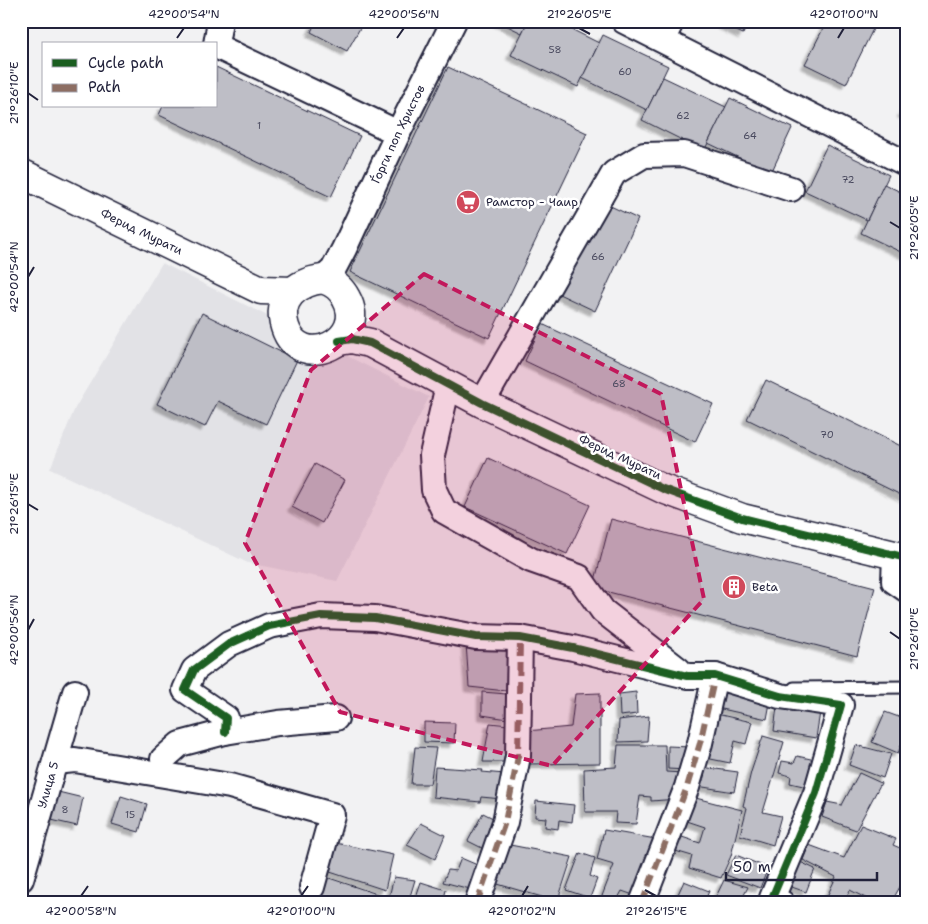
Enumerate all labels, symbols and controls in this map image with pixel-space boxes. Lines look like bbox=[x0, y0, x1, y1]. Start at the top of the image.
text: 42°00'54"N bbox=[148, 6, 220, 22]
text: 42°00'56"N bbox=[369, 6, 439, 22]
text: 21°26'05"E bbox=[546, 6, 612, 22]
text: 42°01'00"N bbox=[810, 6, 878, 22]
legend bbox=[42, 42, 218, 108]
house number: 58 bbox=[549, 43, 561, 56]
text: Cycle path bbox=[88, 53, 164, 73]
text: 21°26'10"E bbox=[6, 61, 22, 125]
house number: 60 bbox=[618, 65, 632, 78]
text: Path bbox=[88, 77, 121, 97]
street label: Ѓорги поп Христов bbox=[368, 82, 429, 186]
house number: 62 bbox=[676, 109, 690, 122]
house number: 1 bbox=[257, 119, 261, 132]
house number: 64 bbox=[743, 129, 757, 142]
house number: 72 bbox=[841, 173, 855, 186]
supermarket icon: Рамстор - Чаир bbox=[455, 189, 481, 215]
place label: Рамстор - Чаир bbox=[486, 194, 578, 210]
text: 21°26'05"E bbox=[906, 195, 922, 261]
street label: Ферид Мурати bbox=[98, 205, 185, 259]
text: 42°00'54"N bbox=[6, 241, 22, 313]
house number: 66 bbox=[591, 250, 605, 263]
house number: 68 bbox=[612, 377, 626, 390]
house number: 70 bbox=[820, 428, 834, 441]
street label: Ферид Мурати bbox=[576, 431, 664, 483]
text: 21°26'15"E bbox=[6, 473, 22, 535]
building icon: Beta bbox=[721, 574, 747, 600]
place label: Beta bbox=[752, 579, 779, 595]
text: 42°00'56"N bbox=[6, 595, 22, 665]
text: 21°26'10"E bbox=[906, 607, 922, 671]
street label: Улица 5 bbox=[34, 760, 62, 810]
house number: 8 bbox=[62, 803, 69, 816]
house number: 15 bbox=[125, 808, 135, 821]
scale bar bbox=[726, 849, 877, 881]
text: 50 m bbox=[733, 857, 771, 877]
text: 42°00'58"N bbox=[45, 903, 117, 919]
text: 42°01'00"N bbox=[267, 903, 335, 919]
text: 42°01'02"N bbox=[488, 903, 556, 919]
text: 21°26'15"E bbox=[625, 903, 687, 919]

